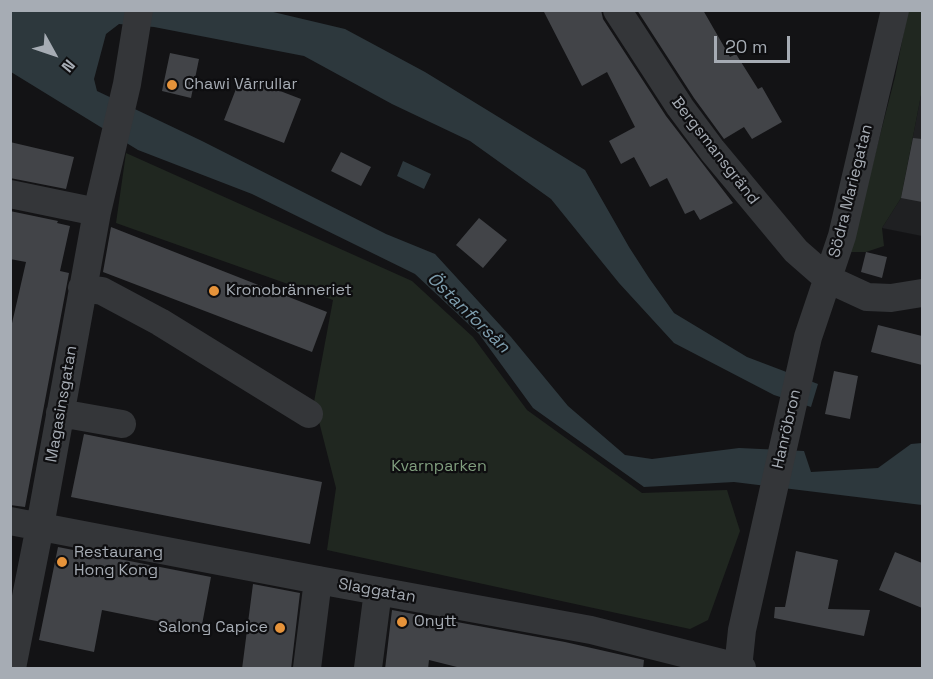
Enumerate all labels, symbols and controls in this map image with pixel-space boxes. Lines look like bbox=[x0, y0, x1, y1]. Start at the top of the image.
north arrow bbox=[24, 24, 84, 84]
scale bar bbox=[717, 24, 794, 62]
text: 20 m bbox=[725, 35, 768, 58]
text: N bbox=[57, 55, 80, 77]
place label: Chawi Vårrullar bbox=[184, 75, 297, 95]
marker: Chawi Vårrullar bbox=[165, 78, 179, 92]
street label: Bergsmansgränd bbox=[667, 93, 763, 209]
street label: Södra Mariegatan bbox=[825, 122, 877, 260]
water label: Östanforsån bbox=[422, 268, 514, 358]
place label: Kronobränneriet bbox=[226, 281, 352, 301]
marker: Kronobränneriet bbox=[207, 284, 221, 298]
street label: Magasinsgatan bbox=[42, 344, 82, 464]
street label: Hanröbron bbox=[769, 387, 805, 471]
park label: Kvarnparken bbox=[391, 457, 487, 477]
place label: Restaurang Hong Kong bbox=[74, 543, 163, 581]
marker: Restaurang Hong Kong bbox=[55, 555, 69, 569]
street label: Slaggatan bbox=[337, 575, 417, 607]
place label: Onytt bbox=[414, 612, 457, 632]
marker: Onytt bbox=[395, 615, 409, 629]
place label: Salong Capice bbox=[158, 618, 268, 638]
marker: Salong Capice bbox=[273, 621, 287, 635]

